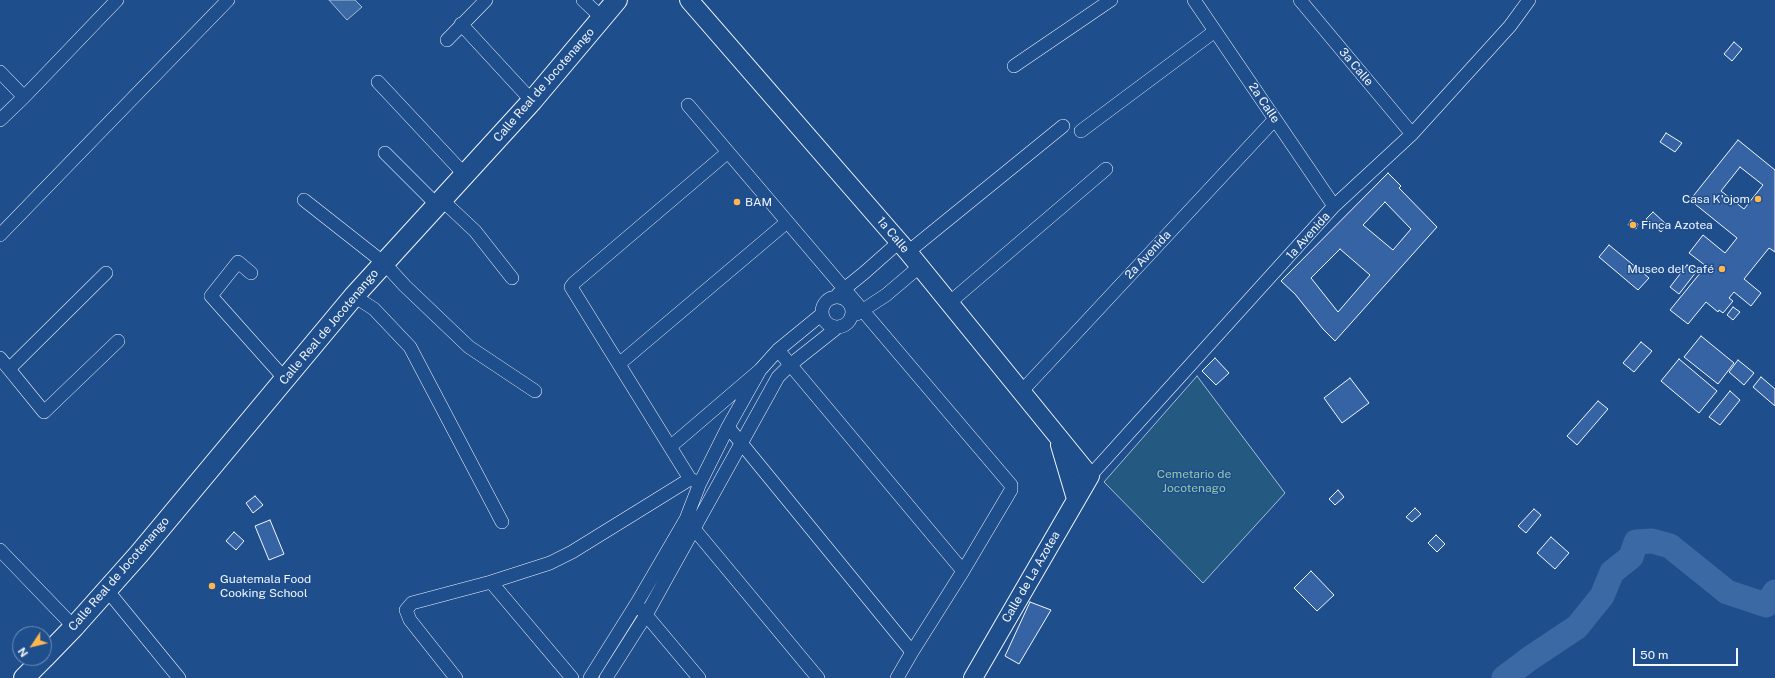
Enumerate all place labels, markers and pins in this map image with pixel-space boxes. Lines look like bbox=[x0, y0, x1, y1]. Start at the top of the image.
place label: Casa K'ojom bbox=[1682, 192, 1750, 206]
marker: Casa K'ojom bbox=[1753, 194, 1763, 204]
place label: BAM bbox=[745, 195, 772, 209]
marker: BAM bbox=[732, 197, 742, 207]
place label: Finca Azotea bbox=[1641, 218, 1713, 232]
marker: Finca Azotea bbox=[1628, 220, 1638, 230]
place label: Museo del Café bbox=[1627, 262, 1714, 276]
marker: Museo del Café bbox=[1717, 264, 1727, 274]
place label: Guatemala Food Cooking School bbox=[220, 572, 311, 600]
marker: Guatemala Food Cooking School bbox=[207, 581, 217, 591]

